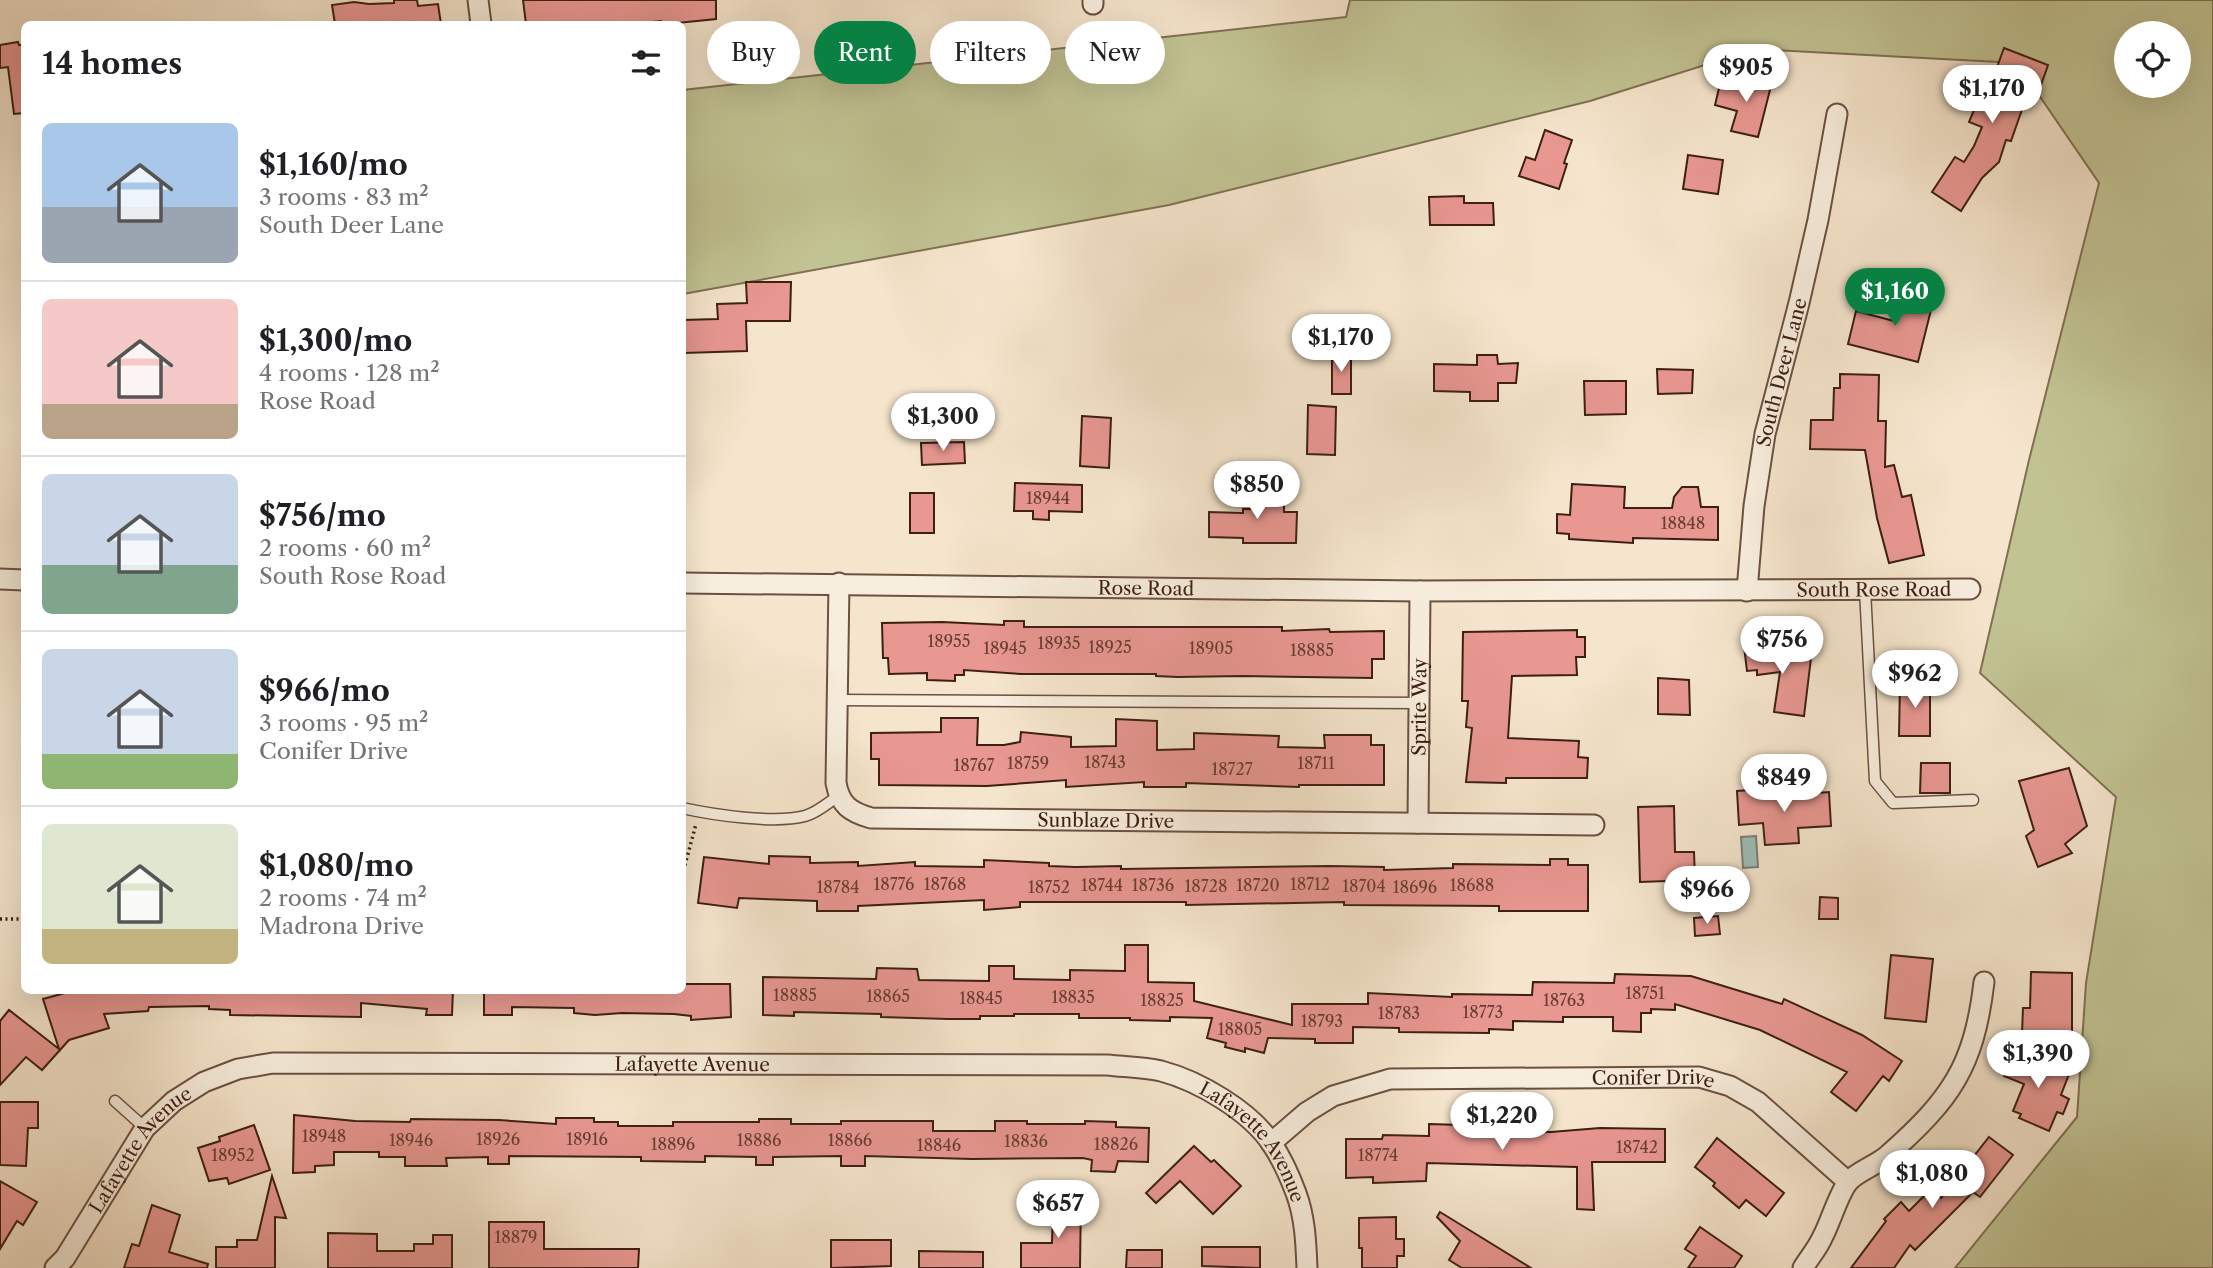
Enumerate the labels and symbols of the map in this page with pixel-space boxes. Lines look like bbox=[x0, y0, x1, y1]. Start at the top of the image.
pin: $905 bbox=[1705, 44, 1787, 104]
pin: $1,170 bbox=[1935, 66, 2049, 125]
pin: $1,160 bbox=[1838, 268, 1952, 328]
street label: South Deer Lane bbox=[1752, 295, 1811, 448]
pin: $1,170 bbox=[1284, 314, 1398, 374]
pin: $1,300 bbox=[886, 393, 1000, 453]
pin: $850 bbox=[1216, 462, 1298, 521]
house number: 18944 bbox=[1026, 488, 1070, 508]
house number: 18848 bbox=[1661, 513, 1705, 533]
street label: Rose Road bbox=[1098, 576, 1195, 600]
street label: South Rose Road bbox=[1796, 578, 1952, 601]
pin: $756 bbox=[1741, 616, 1823, 676]
house number: 18955 bbox=[928, 631, 970, 651]
house number: 18935 bbox=[1037, 633, 1081, 653]
house number: 18925 bbox=[1088, 637, 1132, 657]
house number: 18945 bbox=[983, 638, 1027, 658]
house number: 18905 bbox=[1189, 638, 1233, 658]
house number: 18885 bbox=[1290, 640, 1334, 660]
pin: $962 bbox=[1874, 650, 1956, 710]
street label: Sprite Way bbox=[1407, 658, 1431, 756]
house number: 18743 bbox=[1084, 752, 1126, 772]
house number: 18759 bbox=[1007, 753, 1049, 773]
house number: 18711 bbox=[1297, 753, 1335, 773]
pin: $849 bbox=[1743, 754, 1825, 814]
house number: 18767 bbox=[954, 755, 995, 775]
house number: 18727 bbox=[1211, 759, 1253, 779]
street label: Sunblaze Drive bbox=[1037, 808, 1174, 832]
pin: $966 bbox=[1666, 866, 1748, 926]
house number: 18776 bbox=[873, 874, 915, 894]
house number: 18768 bbox=[924, 874, 966, 894]
house number: 18712 bbox=[1290, 874, 1330, 894]
house number: 18744 bbox=[1081, 875, 1123, 895]
house number: 18736 bbox=[1132, 875, 1174, 895]
house number: 18720 bbox=[1236, 875, 1280, 895]
house number: 18688 bbox=[1450, 875, 1494, 895]
house number: 18728 bbox=[1185, 876, 1227, 896]
house number: 18704 bbox=[1342, 876, 1386, 896]
house number: 18784 bbox=[817, 877, 859, 897]
house number: 18752 bbox=[1028, 877, 1070, 897]
house number: 18696 bbox=[1393, 877, 1437, 897]
house number: 18751 bbox=[1625, 983, 1665, 1003]
house number: 18885 bbox=[773, 985, 817, 1005]
house number: 18865 bbox=[866, 986, 910, 1006]
house number: 18835 bbox=[1051, 987, 1095, 1007]
house number: 18845 bbox=[959, 988, 1003, 1008]
house number: 18825 bbox=[1140, 990, 1184, 1010]
house number: 18763 bbox=[1543, 990, 1585, 1010]
house number: 18773 bbox=[1463, 1002, 1503, 1022]
house number: 18783 bbox=[1378, 1003, 1420, 1023]
house number: 18793 bbox=[1301, 1011, 1343, 1031]
house number: 18805 bbox=[1218, 1019, 1262, 1039]
pin: $1,390 bbox=[1981, 1030, 2095, 1090]
street label: Lafayette Avenue bbox=[614, 1052, 770, 1076]
street label: Conifer Drive bbox=[1592, 1064, 1718, 1093]
street label: Lafayette Avenue bbox=[1196, 1076, 1310, 1205]
street label: Lafayette Avenue bbox=[84, 1081, 196, 1217]
pin: $1,220 bbox=[1445, 1092, 1559, 1152]
house number: 18948 bbox=[302, 1126, 346, 1146]
house number: 18926 bbox=[476, 1129, 520, 1149]
house number: 18916 bbox=[566, 1129, 608, 1149]
house number: 18946 bbox=[389, 1130, 433, 1150]
house number: 18886 bbox=[737, 1130, 781, 1150]
house number: 18866 bbox=[828, 1130, 872, 1150]
house number: 18836 bbox=[1004, 1131, 1048, 1151]
house number: 18896 bbox=[651, 1134, 695, 1154]
house number: 18826 bbox=[1094, 1134, 1138, 1154]
house number: 18846 bbox=[917, 1135, 961, 1155]
house number: 18742 bbox=[1616, 1137, 1658, 1157]
house number: 18952 bbox=[211, 1145, 255, 1165]
house number: 18774 bbox=[1358, 1145, 1398, 1165]
pin: $1,080 bbox=[1875, 1150, 1989, 1210]
pin: $657 bbox=[1017, 1180, 1099, 1240]
house number: 18879 bbox=[495, 1227, 537, 1247]

